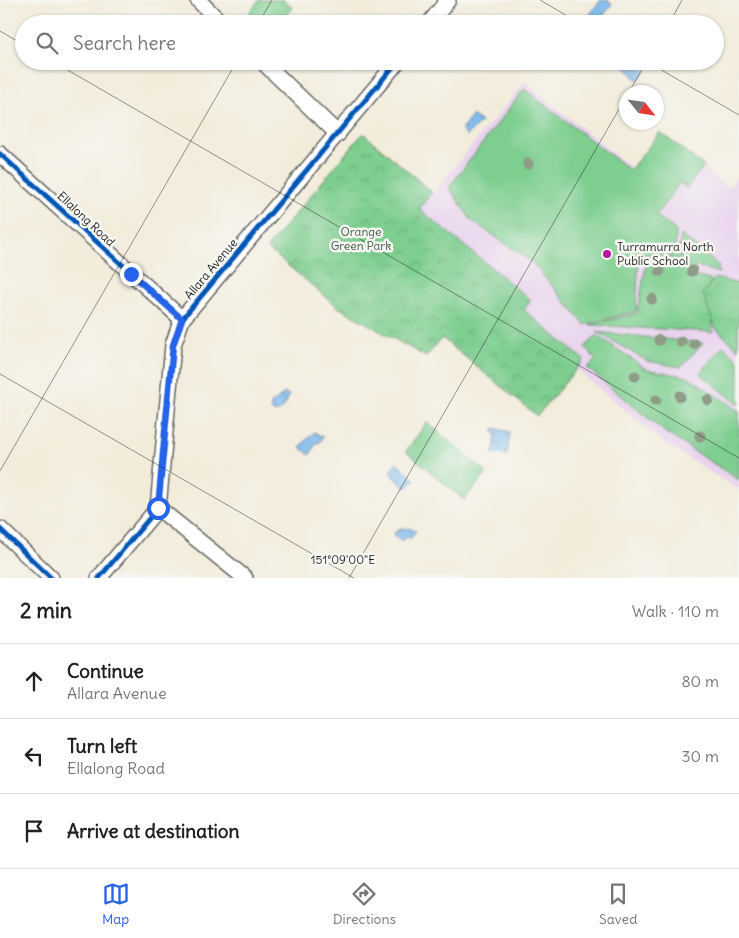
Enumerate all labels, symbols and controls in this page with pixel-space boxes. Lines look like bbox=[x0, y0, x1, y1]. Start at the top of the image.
search box bbox=[15, 15, 724, 70]
icon: search bbox=[33, 29, 61, 57]
text: Search here bbox=[73, 31, 176, 55]
north arrow bbox=[619, 85, 664, 130]
street label: Ellalong Road bbox=[54, 188, 118, 249]
park label: Orange Green Park bbox=[331, 224, 391, 253]
street label: Allara Avenue bbox=[181, 235, 240, 302]
place label: Turramurra North Public School bbox=[617, 239, 714, 268]
marker: Turramurra North Public School bbox=[601, 248, 613, 260]
route end bbox=[120, 263, 143, 286]
route start bbox=[147, 497, 170, 520]
text: 151°09'00"E bbox=[311, 552, 375, 567]
text: 2 min bbox=[20, 597, 72, 624]
text: Walk · 110 m bbox=[632, 601, 719, 621]
text: Continue bbox=[67, 659, 144, 683]
icon: ahead bbox=[20, 667, 48, 695]
text: 80 m bbox=[681, 671, 719, 691]
text: Allara Avenue bbox=[67, 683, 167, 703]
text: Turn left bbox=[67, 734, 137, 758]
icon: left bbox=[20, 742, 48, 770]
text: 30 m bbox=[682, 746, 719, 766]
text: Ellalong Road bbox=[67, 758, 165, 778]
icon: arrive bbox=[20, 817, 48, 845]
text: Arrive at destination bbox=[67, 819, 240, 843]
tab: Map bbox=[102, 880, 130, 928]
tab: Directions bbox=[333, 880, 396, 928]
tab: Saved bbox=[599, 880, 637, 928]

